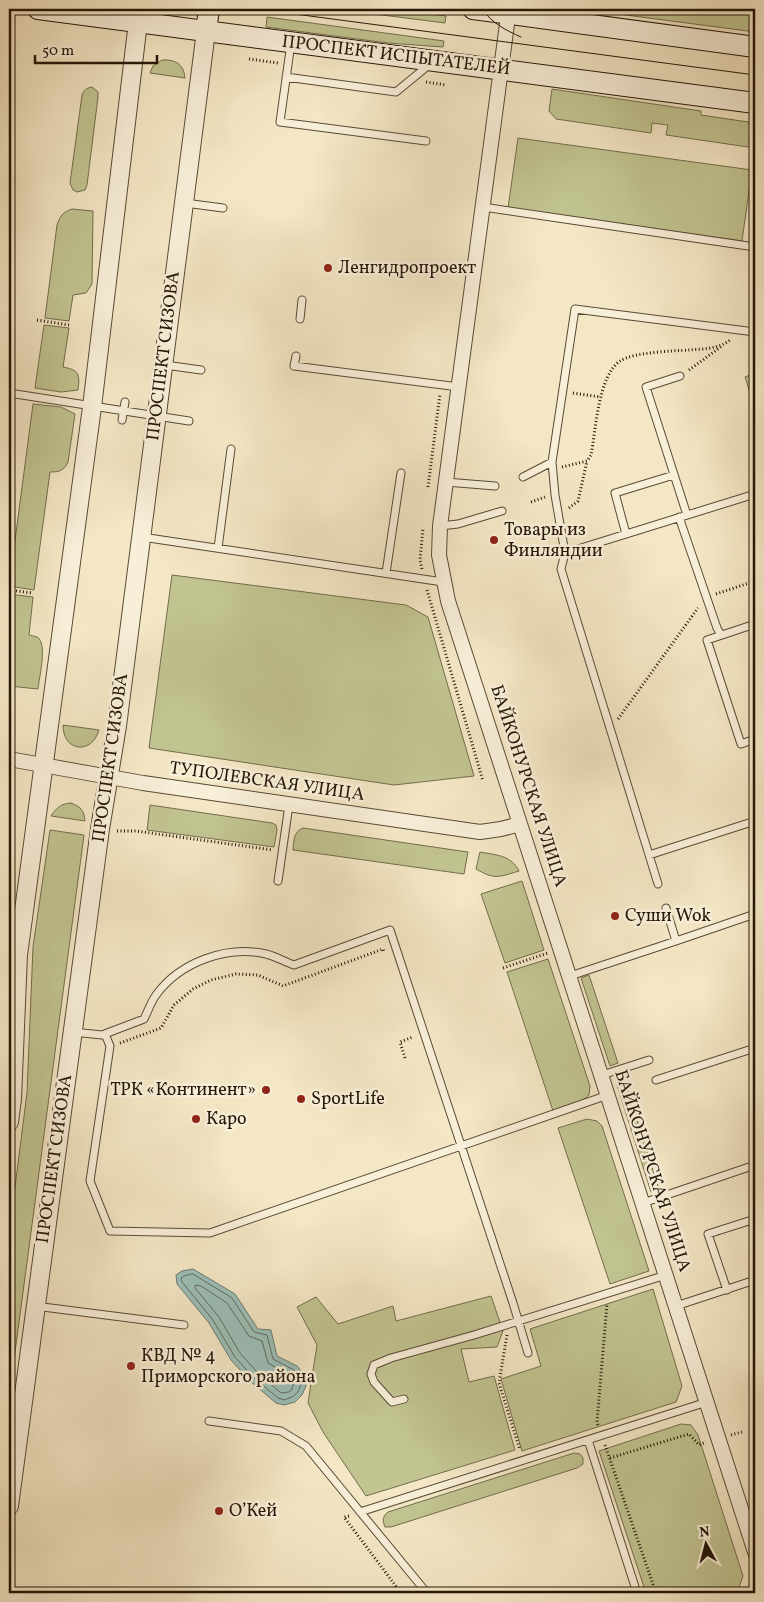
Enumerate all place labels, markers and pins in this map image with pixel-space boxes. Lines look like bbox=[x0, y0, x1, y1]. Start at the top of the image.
place label: Ленгидропроект bbox=[338, 256, 476, 281]
marker: Ленгидропроект bbox=[322, 262, 334, 274]
place label: Товары из Финляндии bbox=[504, 518, 603, 564]
marker: Товары из Финляндии bbox=[488, 534, 500, 546]
place label: Суши Wok bbox=[625, 904, 711, 929]
marker: Суши Wok bbox=[609, 910, 621, 922]
place label: ТРК «Континент» bbox=[110, 1078, 256, 1103]
marker: ТРК «Континент» bbox=[260, 1084, 272, 1096]
place label: SportLife bbox=[311, 1087, 385, 1112]
marker: SportLife bbox=[295, 1093, 307, 1105]
place label: Каро bbox=[206, 1107, 247, 1132]
marker: Каро bbox=[190, 1113, 202, 1125]
place label: КВД № 4 Приморского района bbox=[141, 1344, 315, 1390]
marker: КВД № 4 Приморского района bbox=[125, 1360, 137, 1372]
place label: О’Кей bbox=[229, 1499, 277, 1524]
marker: О’Кей bbox=[213, 1505, 225, 1517]

